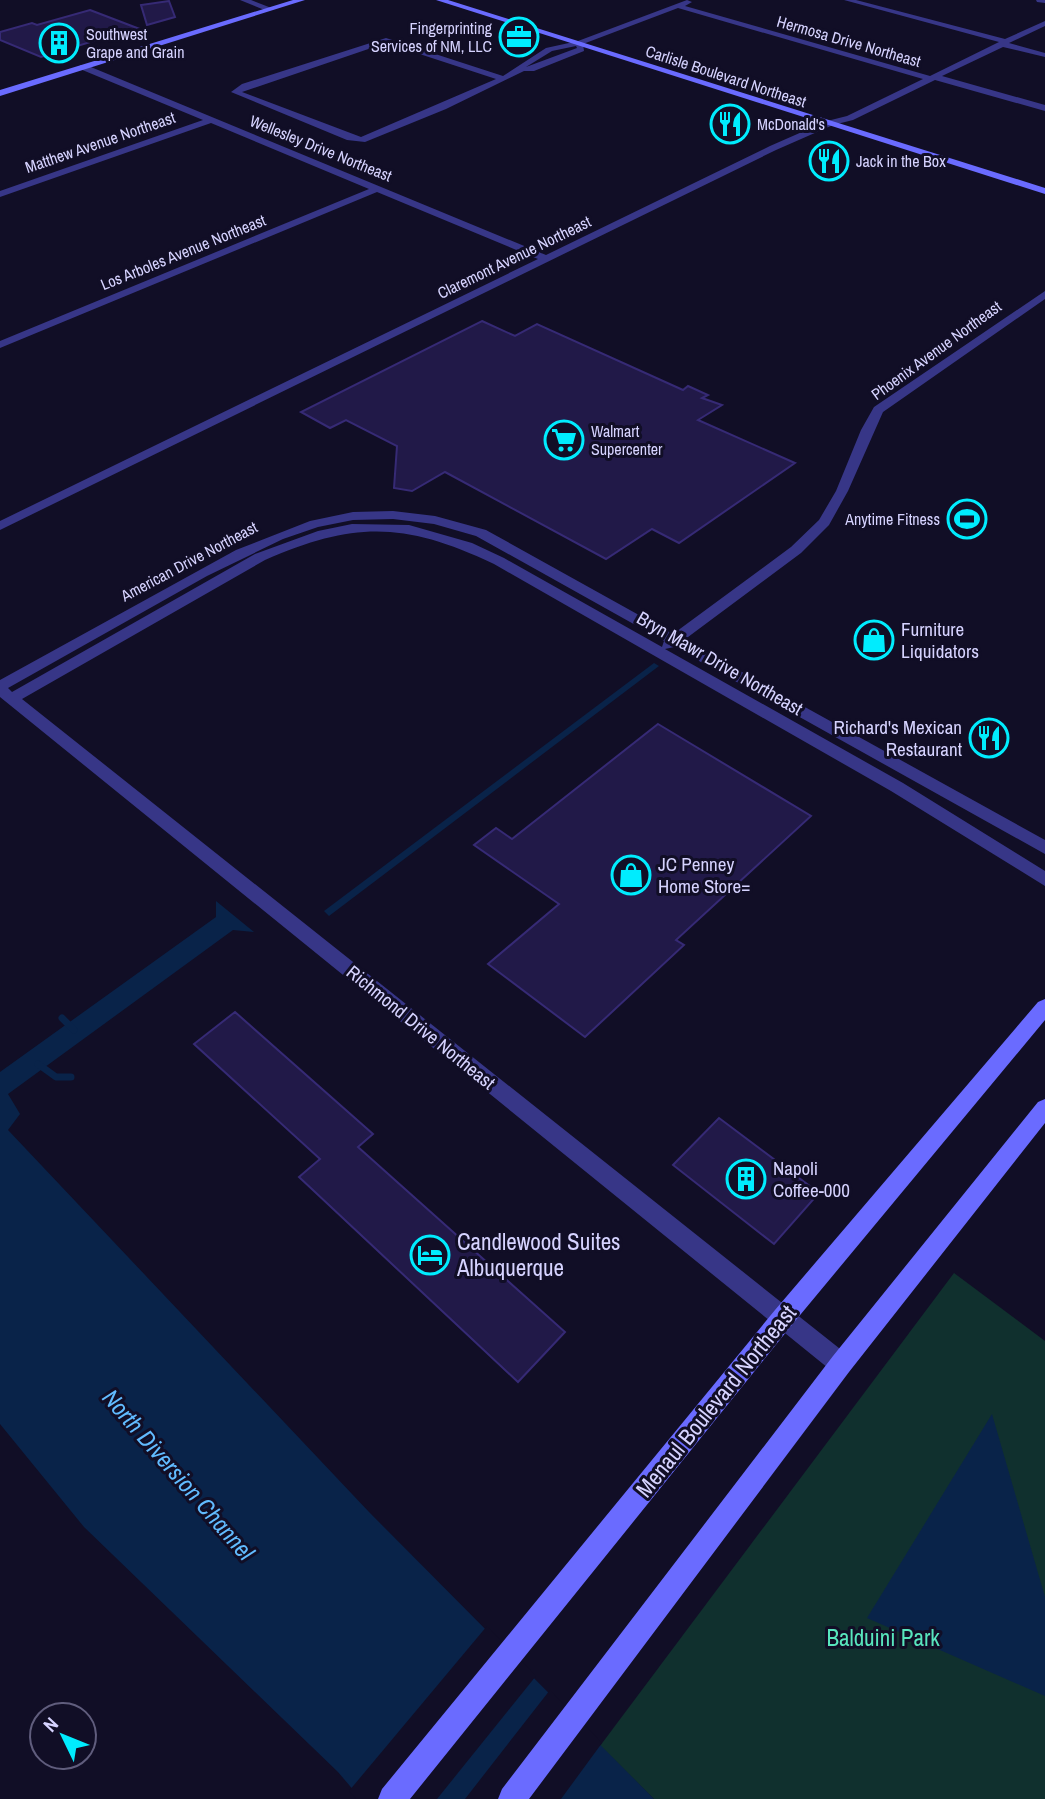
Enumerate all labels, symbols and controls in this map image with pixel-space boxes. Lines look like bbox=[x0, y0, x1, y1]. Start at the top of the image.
street label: Hermosa Drive Northeast bbox=[774, 10, 924, 72]
office icon: Fingerprinting Services of NM, LLC bbox=[498, 16, 540, 58]
place label: Fingerprinting Services of NM, LLC bbox=[371, 17, 493, 57]
building icon: Southwest Grape and Grain bbox=[38, 22, 80, 64]
place label: Southwest Grape and Grain bbox=[86, 23, 184, 63]
street label: Carlisle Boulevard Northeast bbox=[643, 40, 809, 112]
restaurant icon: McDonald's bbox=[709, 103, 751, 145]
street label: Matthew Avenue Northeast bbox=[22, 106, 178, 178]
street label: Wellesley Drive Northeast bbox=[247, 109, 396, 187]
place label: McDonald's bbox=[757, 113, 825, 135]
restaurant icon: Jack in the Box bbox=[808, 140, 850, 182]
place label: Jack in the Box bbox=[856, 150, 946, 172]
street label: Los Arboles Avenue Northeast bbox=[97, 209, 269, 295]
street label: Claremont Avenue Northeast bbox=[434, 210, 595, 304]
street label: Phoenix Avenue Northeast bbox=[866, 295, 1006, 405]
supermarket icon: Walmart Supercenter bbox=[543, 419, 585, 461]
place label: Walmart Supercenter bbox=[591, 420, 663, 460]
sports icon: Anytime Fitness bbox=[946, 498, 988, 540]
place label: Anytime Fitness bbox=[844, 508, 940, 530]
street label: American Drive Northeast bbox=[116, 516, 261, 607]
street label: Bryn Mawr Drive Northeast bbox=[632, 605, 808, 722]
place label: Furniture Liquidators bbox=[901, 616, 979, 664]
shop icon: Furniture Liquidators bbox=[853, 619, 895, 661]
place label: Richard's Mexican Restaurant bbox=[833, 714, 963, 762]
restaurant icon: Richard's Mexican Restaurant bbox=[968, 717, 1010, 759]
place label: JC Penney Home Store= bbox=[658, 851, 750, 899]
shop icon: JC Penney Home Store= bbox=[610, 854, 652, 896]
street label: Richmond Drive Northeast bbox=[341, 959, 501, 1096]
place label: Napoli Coffee-000 bbox=[773, 1155, 850, 1203]
building icon: Napoli Coffee-000 bbox=[725, 1158, 767, 1200]
place label: Candlewood Suites Albuquerque bbox=[456, 1226, 621, 1283]
hotel icon: Candlewood Suites Albuquerque bbox=[409, 1234, 451, 1276]
street label: Menaul Boulevard Northeast bbox=[628, 1298, 803, 1503]
water label: North Diversion Channel bbox=[96, 1382, 262, 1567]
park label: Balduini Park bbox=[826, 1622, 940, 1653]
north arrow bbox=[28, 1701, 98, 1771]
text: N bbox=[37, 1711, 64, 1737]

